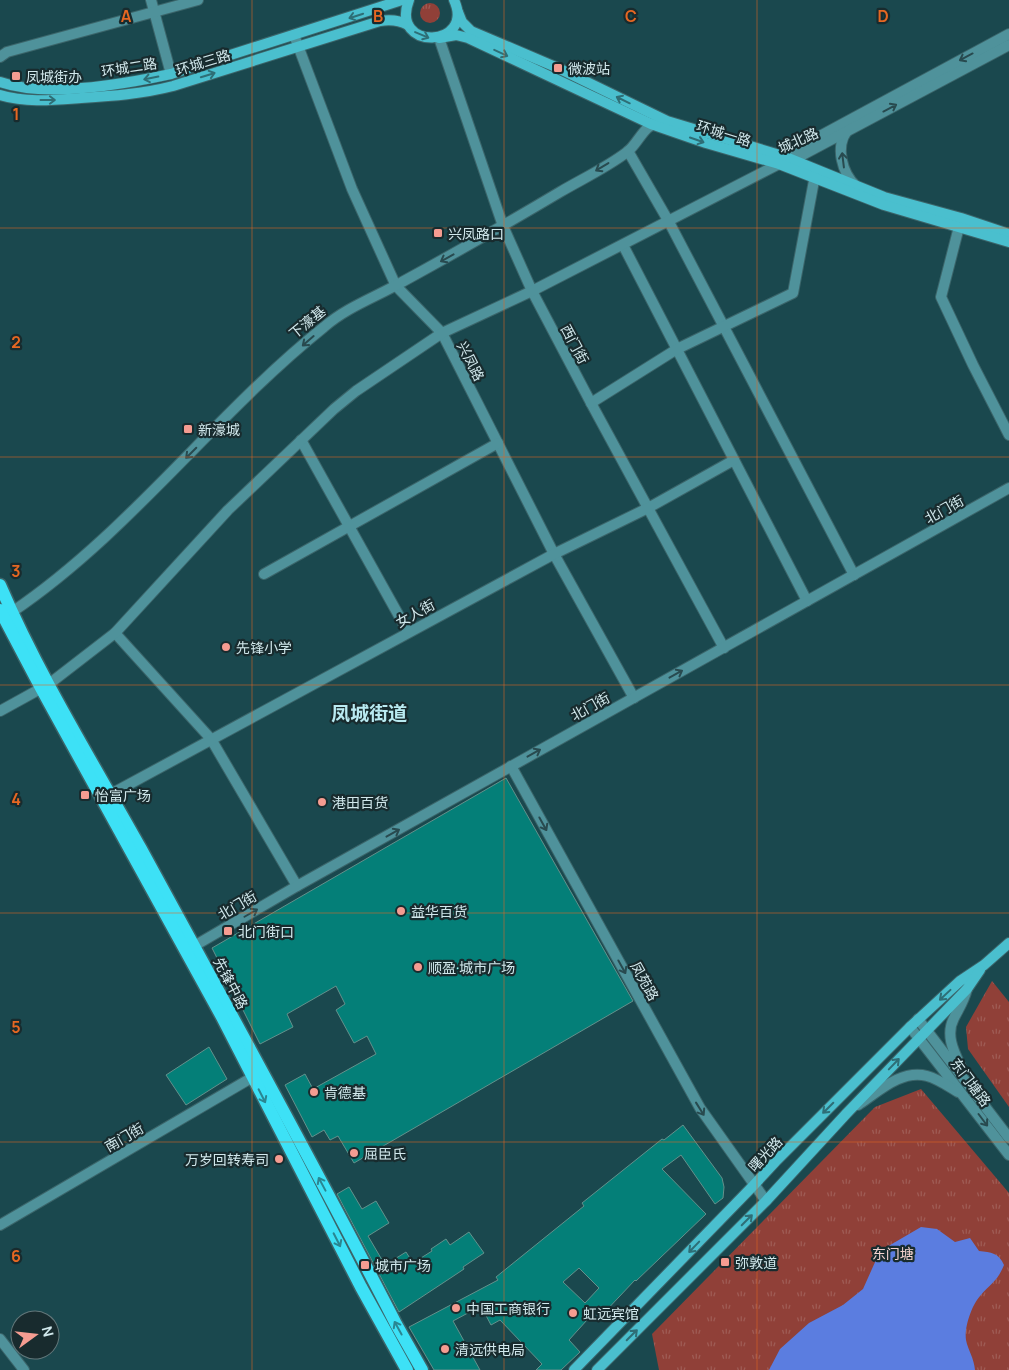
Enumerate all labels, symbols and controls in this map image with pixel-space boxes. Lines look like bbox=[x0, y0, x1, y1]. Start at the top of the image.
text: A bbox=[121, 5, 132, 27]
text: B bbox=[373, 5, 383, 27]
text: C bbox=[625, 5, 637, 27]
text: D bbox=[877, 5, 889, 27]
one-way arrow bbox=[349, 11, 365, 21]
one-way arrow bbox=[414, 31, 429, 41]
street label: 环城三路 bbox=[173, 45, 233, 79]
one-way arrow bbox=[493, 49, 508, 59]
street label: 环城二路 bbox=[100, 53, 158, 81]
one-way arrow bbox=[959, 53, 974, 62]
place label: 微波站 bbox=[568, 59, 610, 78]
marker: 微波站 bbox=[552, 62, 564, 74]
place label: 凤城街办 bbox=[26, 67, 82, 86]
marker: 凤城街办 bbox=[10, 70, 22, 82]
one-way arrow bbox=[199, 70, 215, 79]
one-way arrow bbox=[143, 74, 159, 84]
one-way arrow bbox=[40, 95, 56, 105]
one-way arrow bbox=[616, 95, 631, 104]
text: 1 bbox=[12, 103, 20, 125]
one-way arrow bbox=[882, 103, 897, 113]
street label: 环城一路 bbox=[694, 116, 754, 150]
street label: 城北路 bbox=[775, 123, 821, 157]
one-way arrow bbox=[689, 136, 705, 145]
one-way arrow bbox=[838, 152, 848, 168]
one-way arrow bbox=[596, 163, 610, 173]
place label: 兴凤路口 bbox=[448, 224, 504, 243]
marker: 兴凤路口 bbox=[432, 227, 444, 239]
one-way arrow bbox=[440, 253, 454, 263]
street label: 下濠基 bbox=[285, 301, 329, 343]
street label: 西门街 bbox=[557, 321, 593, 367]
text: 2 bbox=[11, 331, 21, 353]
one-way arrow bbox=[301, 335, 314, 346]
street label: 兴凤路 bbox=[453, 338, 489, 384]
place label: 新濠城 bbox=[198, 420, 240, 439]
marker: 新濠城 bbox=[182, 423, 194, 435]
one-way arrow bbox=[185, 447, 197, 460]
street label: 北门街 bbox=[921, 491, 967, 527]
text: 3 bbox=[11, 560, 21, 582]
street label: 女人街 bbox=[392, 595, 438, 631]
place label: 先锋小学 bbox=[236, 638, 292, 657]
marker: 先锋小学 bbox=[220, 641, 232, 653]
one-way arrow bbox=[669, 669, 684, 679]
street label: 北门街 bbox=[567, 688, 613, 724]
district label: 凤城街道 bbox=[331, 700, 407, 726]
one-way arrow bbox=[527, 748, 541, 758]
place label: 怡富广场 bbox=[95, 786, 151, 805]
text: 4 bbox=[11, 788, 21, 810]
marker: 怡富广场 bbox=[79, 789, 91, 801]
place label: 港田百货 bbox=[332, 793, 388, 812]
marker: 港田百货 bbox=[316, 796, 328, 808]
one-way arrow bbox=[539, 817, 549, 831]
one-way arrow bbox=[385, 827, 399, 837]
street label: 北门街 bbox=[214, 886, 260, 924]
place label: 益华百货 bbox=[411, 902, 467, 921]
marker: 益华百货 bbox=[395, 905, 407, 917]
one-way arrow bbox=[244, 907, 258, 917]
place label: 北门街口 bbox=[238, 922, 294, 941]
marker: 北门街口 bbox=[222, 925, 234, 937]
street label: 先锋中路 bbox=[209, 954, 253, 1012]
place label: 顺盈·城市广场 bbox=[428, 958, 515, 977]
street label: 凤苑路 bbox=[627, 958, 663, 1004]
one-way arrow bbox=[617, 959, 627, 973]
marker: 顺盈·城市广场 bbox=[412, 961, 424, 973]
one-way arrow bbox=[938, 989, 951, 1001]
text: 5 bbox=[11, 1016, 21, 1038]
street label: 东门塘路 bbox=[947, 1054, 995, 1110]
one-way arrow bbox=[888, 1058, 900, 1071]
place label: 肯德基 bbox=[324, 1083, 366, 1102]
marker: 肯德基 bbox=[308, 1086, 320, 1098]
one-way arrow bbox=[257, 1088, 267, 1103]
one-way arrow bbox=[696, 1101, 706, 1115]
one-way arrow bbox=[822, 1102, 835, 1114]
one-way arrow bbox=[977, 1114, 988, 1127]
street label: 南门街 bbox=[101, 1118, 147, 1156]
street label: 曙光路 bbox=[744, 1132, 786, 1176]
place label: 屈臣氏 bbox=[364, 1144, 406, 1163]
marker: 屈臣氏 bbox=[348, 1147, 360, 1159]
place label: 万岁回转寿司 bbox=[185, 1150, 269, 1169]
marker: 万岁回转寿司 bbox=[273, 1153, 285, 1165]
one-way arrow bbox=[317, 1177, 326, 1192]
one-way arrow bbox=[740, 1215, 752, 1227]
one-way arrow bbox=[333, 1232, 342, 1247]
one-way arrow bbox=[688, 1241, 700, 1253]
park label: 东门塘 bbox=[872, 1244, 914, 1263]
text: 6 bbox=[11, 1245, 21, 1267]
place label: 弥敦道 bbox=[735, 1253, 777, 1272]
place label: 城市广场 bbox=[375, 1256, 431, 1275]
marker: 弥敦道 bbox=[719, 1256, 731, 1268]
marker: 城市广场 bbox=[359, 1259, 371, 1271]
place label: 中国工商银行 bbox=[466, 1299, 550, 1318]
marker: 中国工商银行 bbox=[450, 1302, 462, 1314]
place label: 虹远宾馆 bbox=[583, 1304, 639, 1323]
marker: 虹远宾馆 bbox=[567, 1307, 579, 1319]
north arrow bbox=[10, 1310, 60, 1360]
one-way arrow bbox=[393, 1320, 403, 1335]
text: N bbox=[38, 1324, 59, 1339]
one-way arrow bbox=[626, 1329, 638, 1342]
place label: 清远供电局 bbox=[455, 1340, 525, 1359]
marker: 清远供电局 bbox=[439, 1343, 451, 1355]

